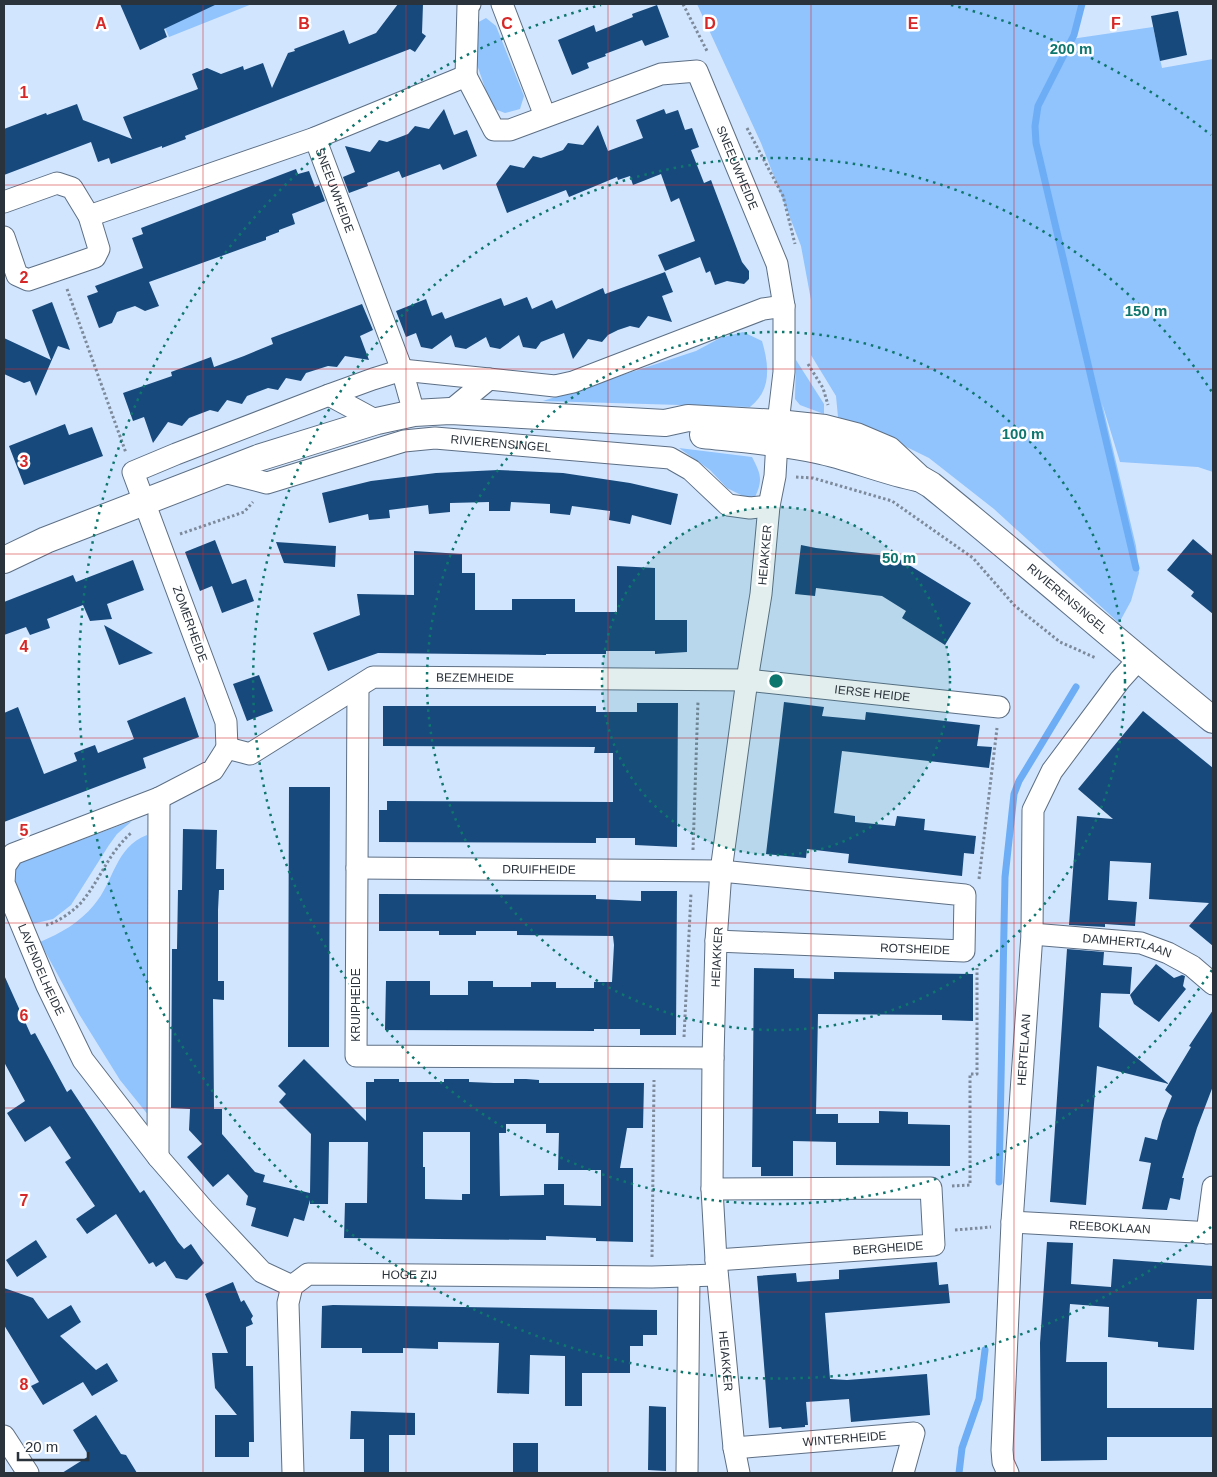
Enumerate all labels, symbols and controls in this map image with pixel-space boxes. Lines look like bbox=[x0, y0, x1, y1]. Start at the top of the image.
text: A bbox=[95, 15, 107, 32]
text: B bbox=[298, 15, 310, 32]
text: C bbox=[501, 15, 513, 32]
text: D bbox=[704, 15, 716, 32]
text: E bbox=[908, 15, 919, 32]
text: F bbox=[1111, 15, 1121, 32]
text: 200 m bbox=[1050, 40, 1092, 57]
text: 1 bbox=[20, 84, 29, 101]
street label: SNEEUWHEIDE bbox=[713, 124, 761, 212]
street label: SNEEUWHEIDE bbox=[312, 146, 357, 235]
text: 2 bbox=[20, 269, 29, 286]
text: 150 m bbox=[1125, 302, 1167, 319]
text: 100 m bbox=[1002, 425, 1044, 442]
street label: RIVIERENSINGEL bbox=[450, 432, 552, 455]
text: 3 bbox=[20, 453, 29, 470]
street label: HEIAKKER bbox=[755, 524, 775, 586]
text: 50 m bbox=[882, 549, 916, 566]
street label: RIVIERENSINGEL bbox=[1024, 561, 1111, 637]
street label: ZOMERHEIDE bbox=[170, 584, 210, 664]
text: 4 bbox=[20, 638, 29, 655]
street label: BEZEMHEIDE bbox=[436, 671, 514, 685]
centre of rings bbox=[767, 672, 785, 690]
street label: IERSE HEIDE bbox=[834, 682, 911, 704]
text: 5 bbox=[20, 822, 29, 839]
street label: DRUIFHEIDE bbox=[502, 862, 576, 877]
street label: LAVENDELHEIDE bbox=[15, 922, 67, 1018]
street label: HEIAKKER bbox=[708, 926, 726, 988]
street label: DAMHERTLAAN bbox=[1082, 931, 1173, 961]
street label: ROTSHEIDE bbox=[880, 941, 950, 957]
street label: KRUIPHEIDE bbox=[349, 968, 363, 1042]
text: 6 bbox=[20, 1007, 29, 1024]
street label: HERTELAAN bbox=[1014, 1013, 1033, 1086]
text: 7 bbox=[20, 1192, 29, 1209]
street label: REEBOKLAAN bbox=[1069, 1218, 1151, 1237]
street label: BERGHEIDE bbox=[852, 1239, 924, 1257]
street label: HOGE ZIJ bbox=[382, 1268, 437, 1282]
street label: HEIAKKER bbox=[716, 1330, 736, 1392]
text: 8 bbox=[20, 1376, 29, 1393]
street label: WINTERHEIDE bbox=[802, 1428, 887, 1449]
scale bar bbox=[18, 1430, 88, 1462]
text: 20 m bbox=[25, 1438, 58, 1455]

